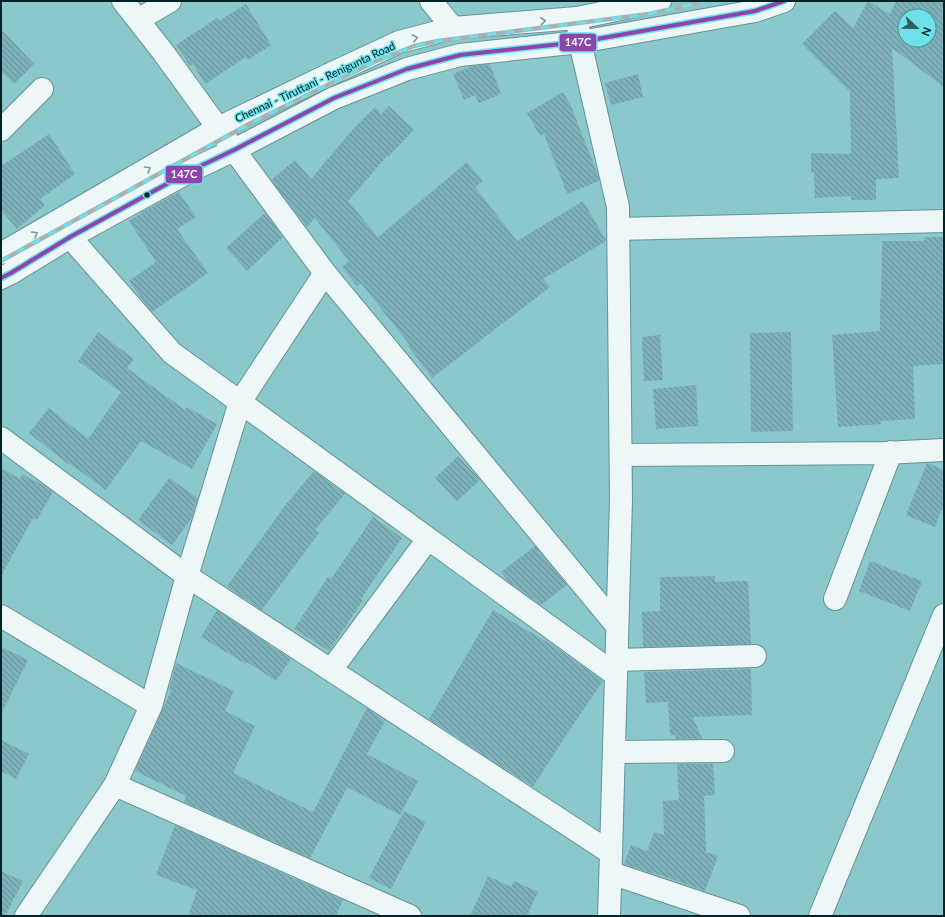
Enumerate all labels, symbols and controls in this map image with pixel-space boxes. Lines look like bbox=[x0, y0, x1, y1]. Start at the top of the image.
north arrow bbox=[897, 8, 937, 48]
one-way arrow bbox=[540, 17, 546, 26]
text: N bbox=[919, 26, 934, 38]
line badge: 147C bbox=[559, 33, 597, 52]
one-way arrow bbox=[411, 34, 418, 43]
text: 147C bbox=[565, 35, 592, 48]
street label: Chennai - Tiruttani - Renigunta Road bbox=[233, 39, 397, 125]
line badge: 147C bbox=[165, 165, 203, 184]
one-way arrow bbox=[143, 166, 151, 173]
text: 147C bbox=[171, 167, 198, 180]
unlabelled marker bbox=[142, 190, 152, 200]
one-way arrow bbox=[31, 232, 38, 239]

